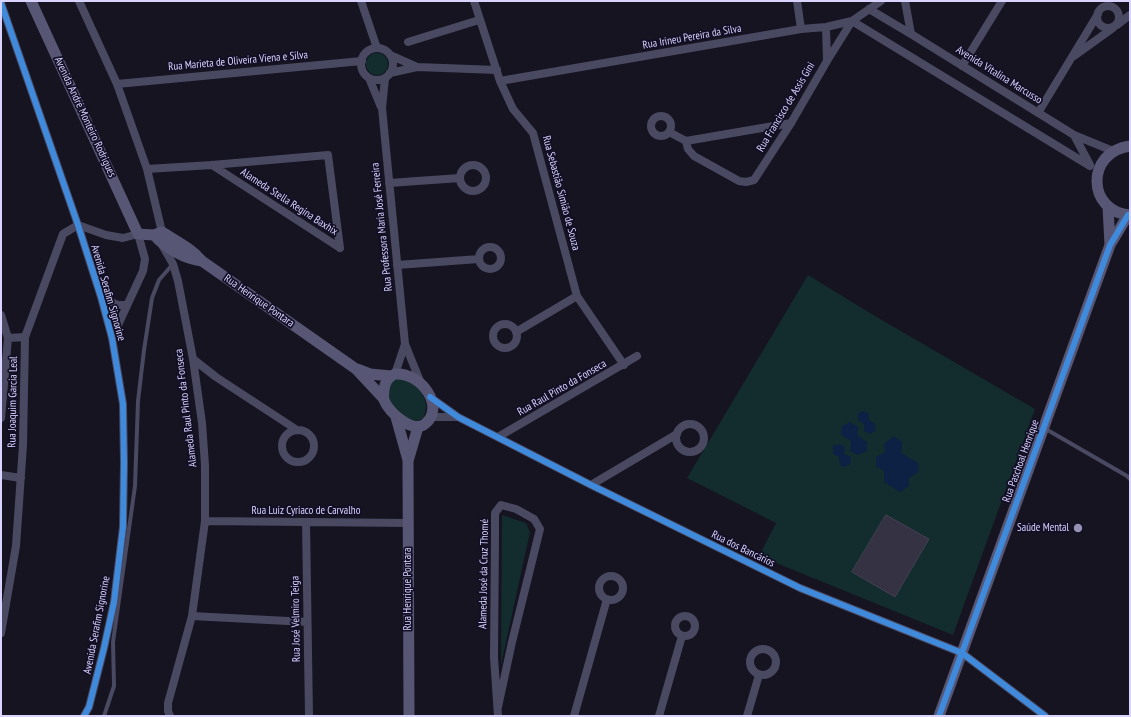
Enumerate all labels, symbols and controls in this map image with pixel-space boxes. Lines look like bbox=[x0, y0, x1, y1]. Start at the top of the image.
street label: Rua Irineu Pereira da Silva bbox=[642, 22, 742, 52]
street label: Avenida Vitalina Marcusso bbox=[953, 43, 1045, 107]
street label: Rua Marieta de Oliveira Viena e Silva bbox=[168, 48, 308, 74]
street label: Avenida André Monteiro Rodrigues bbox=[51, 55, 119, 179]
street label: Rua Francisco de Assis Gini bbox=[754, 60, 818, 154]
street label: Rua Sebastião Simião de Souza bbox=[539, 134, 583, 252]
street label: Rua Professora Maria José Ferreira bbox=[369, 162, 395, 292]
street label: Alameda Stella Regina Baxhix bbox=[238, 166, 340, 238]
street label: Avenida Serafim Signorine bbox=[88, 243, 128, 343]
street label: Rua Henrique Pontara bbox=[221, 272, 297, 330]
street label: Alameda Raul Pinto da Fonseca bbox=[172, 348, 200, 468]
street label: Rua Joaquim Garcia Leal bbox=[6, 356, 20, 448]
street label: Rua Raul Pinto da Fonseca bbox=[515, 357, 609, 419]
street label: Rua Paschoal Henrique bbox=[1000, 418, 1042, 504]
street label: Rua Luiz Cyriaco de Carvalho bbox=[252, 504, 360, 518]
street label: Alameda José da Cruz Thomé bbox=[476, 519, 492, 629]
place label: Saúde Mental bbox=[1017, 521, 1069, 535]
marker: Saúde Mental bbox=[1072, 522, 1084, 534]
street label: Rua dos Bancários bbox=[709, 528, 777, 570]
street label: Rua Henrique Pontara bbox=[401, 548, 415, 630]
street label: Avenida Serafim Signorine bbox=[81, 575, 113, 675]
street label: Rua José Velmiro Teiga bbox=[289, 576, 303, 662]

